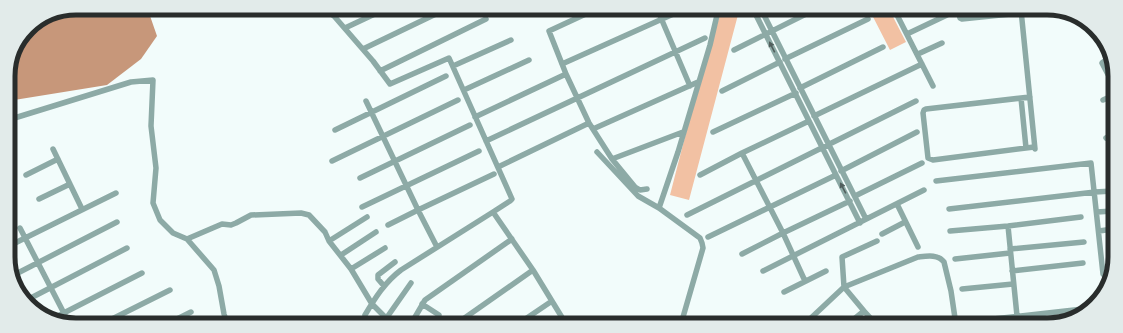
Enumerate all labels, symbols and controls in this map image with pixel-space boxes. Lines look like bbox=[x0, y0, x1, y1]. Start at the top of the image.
one-way arrow bbox=[769, 41, 775, 52]
one-way arrow bbox=[840, 182, 846, 194]

